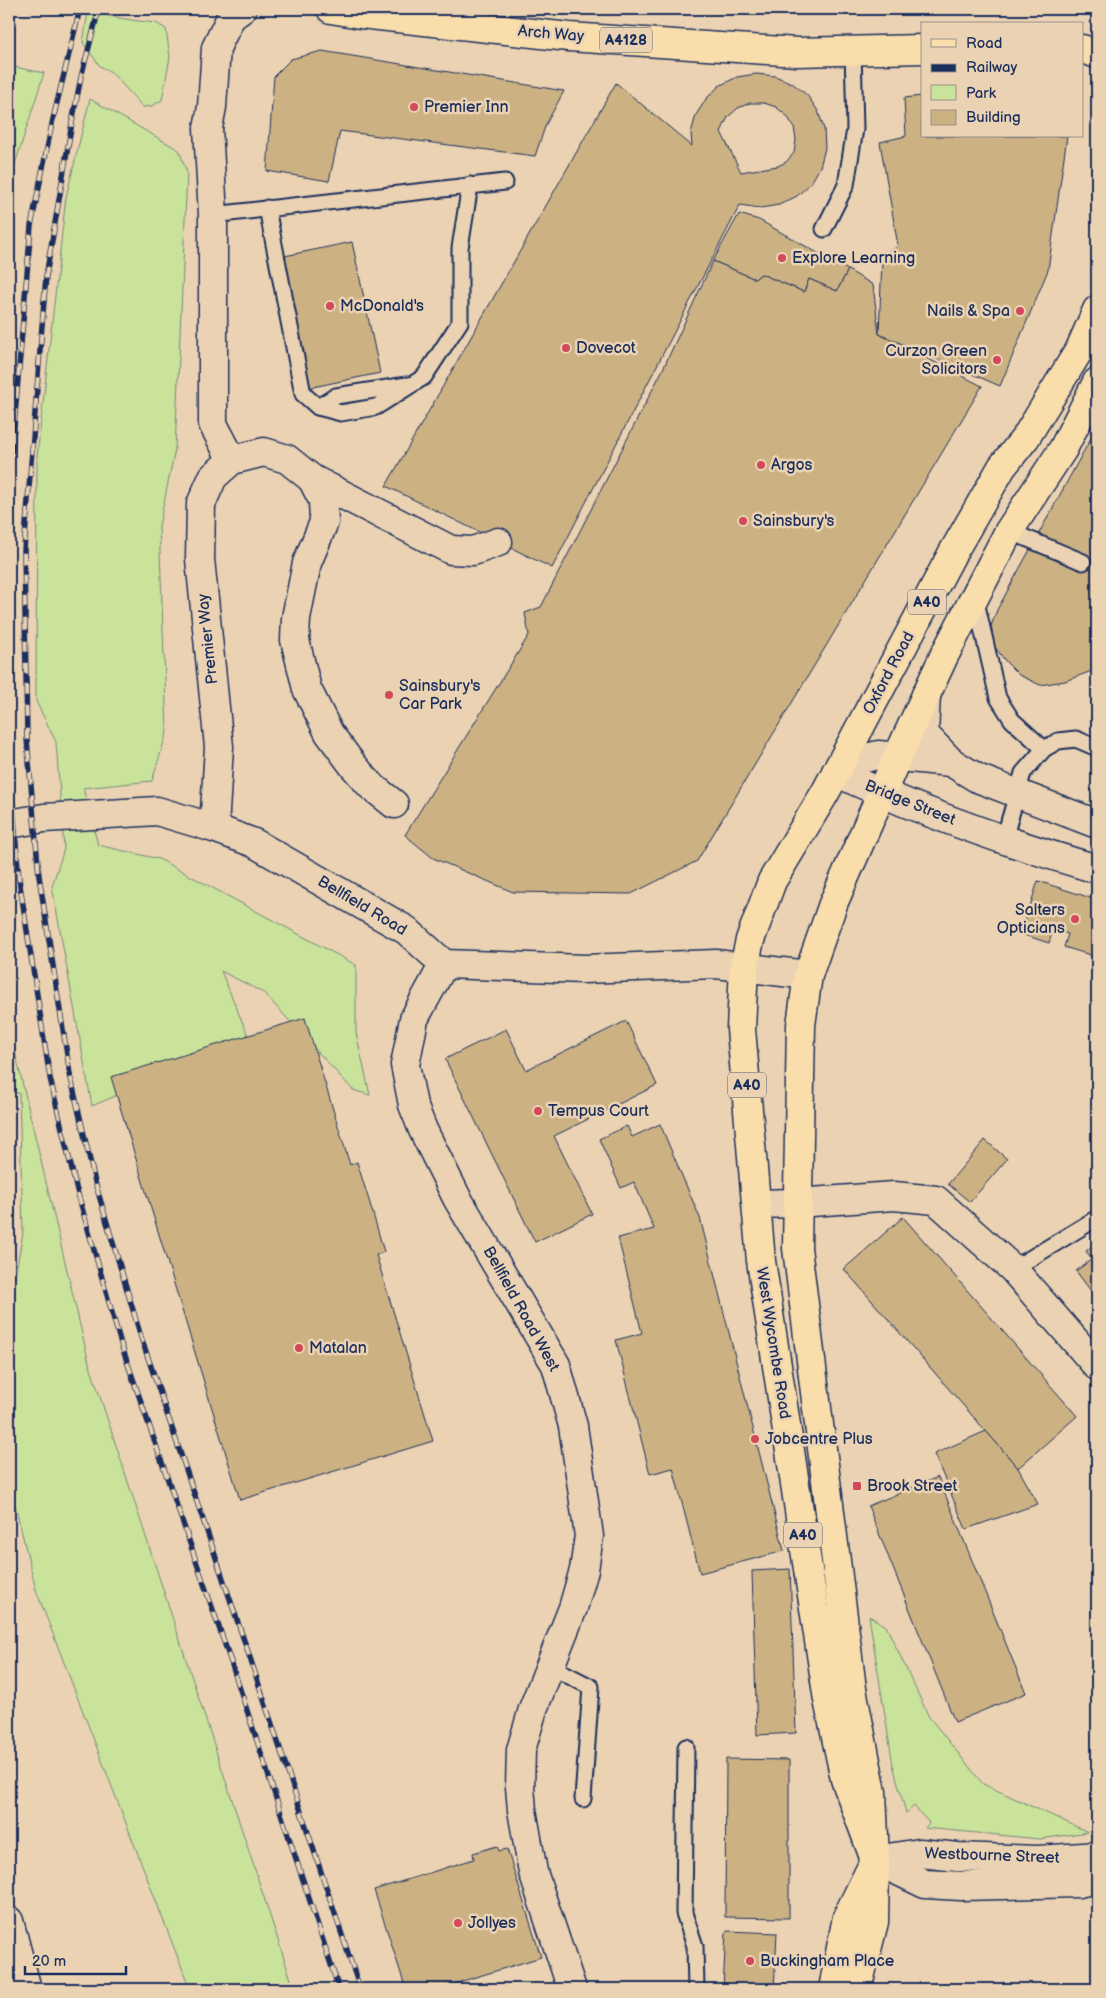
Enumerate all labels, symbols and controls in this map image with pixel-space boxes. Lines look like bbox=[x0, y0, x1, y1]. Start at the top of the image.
street label: Arch Way bbox=[517, 22, 586, 46]
legend bbox=[921, 22, 1084, 138]
road number: A4128 bbox=[600, 28, 652, 52]
text: Road bbox=[966, 34, 1002, 53]
text: Railway bbox=[966, 58, 1017, 77]
text: Park bbox=[966, 84, 997, 103]
place label: Premier Inn bbox=[424, 98, 509, 117]
marker: Premier Inn bbox=[408, 101, 420, 113]
text: Building bbox=[966, 108, 1021, 127]
place label: Explore Learning bbox=[792, 249, 915, 268]
marker: Explore Learning bbox=[776, 252, 788, 264]
place label: McDonald's bbox=[340, 297, 424, 316]
marker: McDonald's bbox=[324, 300, 336, 312]
place label: Nails & Spa bbox=[927, 302, 1010, 321]
marker: Nails & Spa bbox=[1014, 305, 1026, 317]
place label: Dovecot bbox=[576, 339, 636, 358]
marker: Dovecot bbox=[560, 342, 572, 354]
place label: Curzon Green Solicitors bbox=[885, 342, 987, 379]
marker: Curzon Green Solicitors bbox=[991, 354, 1003, 366]
place label: Argos bbox=[771, 456, 813, 475]
marker: Argos bbox=[755, 459, 767, 471]
place label: Sainsbury's bbox=[753, 512, 835, 531]
marker: Sainsbury's bbox=[737, 515, 749, 527]
road number: A40 bbox=[908, 590, 946, 614]
street label: Premier Way bbox=[194, 592, 222, 685]
street label: Oxford Road bbox=[859, 628, 919, 718]
place label: Sainsbury's Car Park bbox=[399, 677, 481, 714]
marker: Sainsbury's Car Park bbox=[383, 689, 395, 701]
street label: Bridge Street bbox=[862, 776, 958, 830]
street label: Bellfield Road bbox=[314, 872, 410, 940]
place label: Salters Opticians bbox=[997, 901, 1065, 938]
marker: Salters Opticians bbox=[1069, 913, 1081, 925]
road number: A40 bbox=[728, 1072, 766, 1098]
place label: Tempus Court bbox=[548, 1102, 649, 1121]
marker: Tempus Court bbox=[532, 1105, 544, 1117]
street label: Bellfield Road West bbox=[479, 1243, 563, 1375]
street label: West Wycombe Road bbox=[752, 1266, 794, 1420]
place label: Matalan bbox=[309, 1339, 367, 1358]
marker: Matalan bbox=[293, 1342, 305, 1354]
place label: Jobcentre Plus bbox=[765, 1430, 873, 1449]
marker: Jobcentre Plus bbox=[749, 1433, 761, 1445]
place label: Brook Street bbox=[867, 1477, 957, 1496]
marker: Brook Street bbox=[851, 1480, 863, 1492]
road number: A40 bbox=[784, 1522, 822, 1548]
street label: Westbourne Street bbox=[924, 1844, 1060, 1868]
place label: Jollyes bbox=[468, 1914, 516, 1933]
marker: Jollyes bbox=[452, 1917, 464, 1929]
scale bar bbox=[25, 1943, 126, 1975]
text: 20 m bbox=[32, 1952, 66, 1971]
place label: Buckingham Place bbox=[760, 1952, 895, 1971]
marker: Buckingham Place bbox=[744, 1955, 756, 1967]

